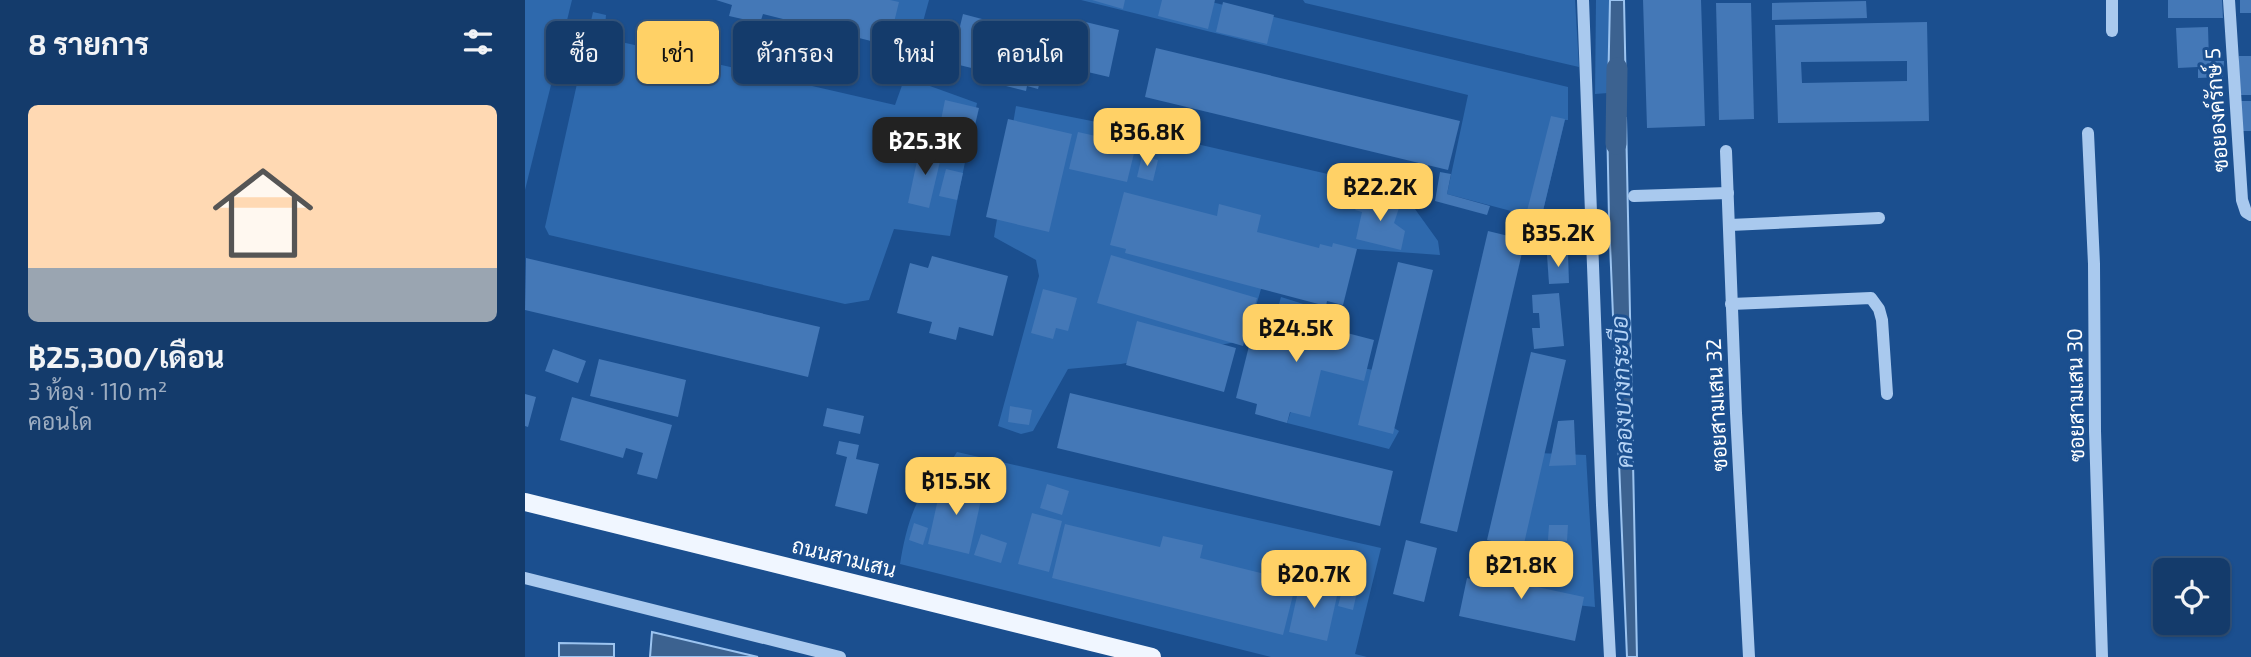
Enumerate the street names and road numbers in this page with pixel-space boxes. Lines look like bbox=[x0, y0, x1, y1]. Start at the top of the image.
street label: ซอยองค์รักษ์ 5 bbox=[2199, 47, 2232, 173]
street label: ซอยสามเสน 30 bbox=[2061, 328, 2088, 462]
street label: ซอยสามเสน 32 bbox=[1700, 338, 1731, 472]
street label: ถนนสามเสน bbox=[790, 532, 899, 582]

